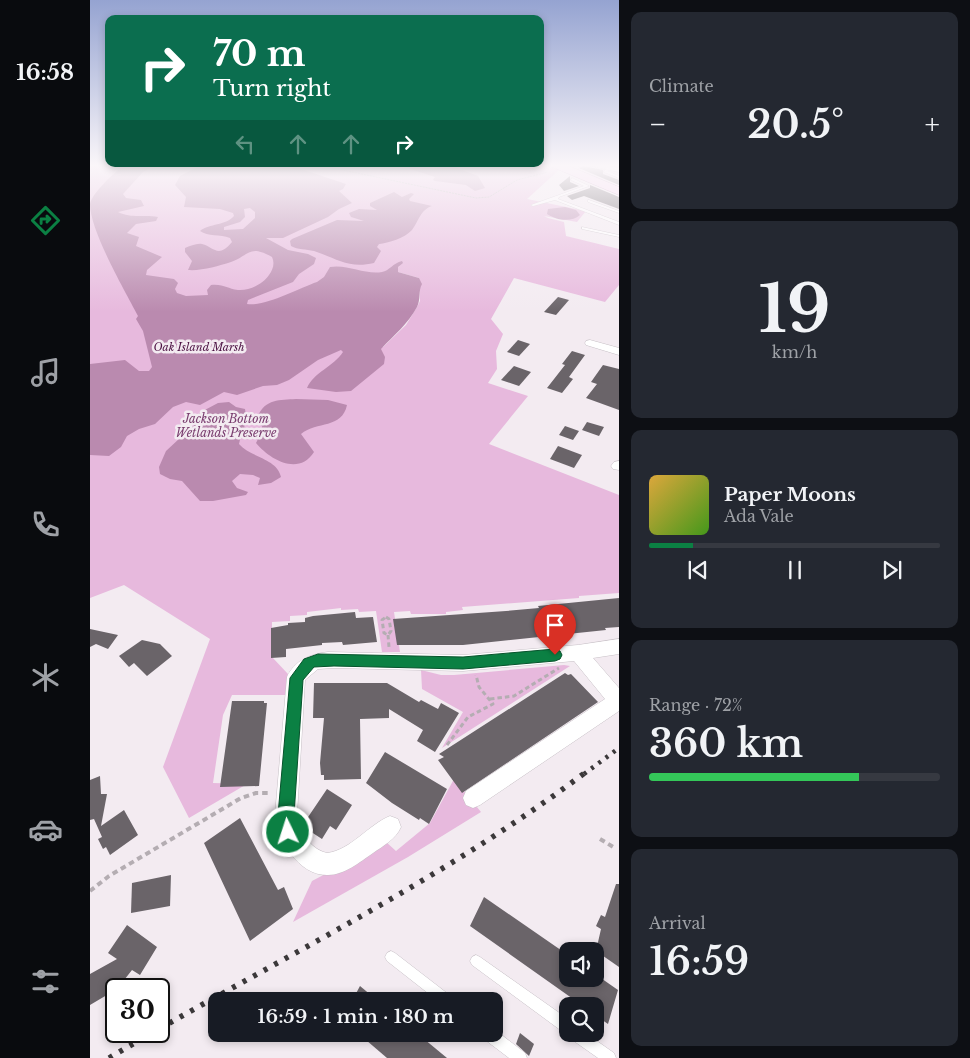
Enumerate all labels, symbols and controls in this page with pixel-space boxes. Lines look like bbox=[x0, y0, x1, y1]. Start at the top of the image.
text: 70 m bbox=[213, 32, 306, 75]
icon: right bbox=[130, 35, 195, 100]
text: 16:58 bbox=[16, 59, 74, 86]
text: Turn right bbox=[213, 75, 331, 102]
text: Climate bbox=[649, 76, 714, 96]
text: 20.5° bbox=[747, 101, 844, 148]
text: − bbox=[649, 107, 667, 142]
text: + bbox=[925, 107, 940, 142]
icon: left bbox=[231, 130, 259, 158]
icon: ahead bbox=[284, 130, 312, 158]
icon: ahead bbox=[337, 130, 365, 158]
icon: right bbox=[390, 130, 418, 158]
icon: directions bbox=[28, 203, 63, 238]
text: 19 bbox=[758, 269, 831, 350]
water label: Oak Island Marsh bbox=[153, 340, 245, 354]
text: km/h bbox=[772, 342, 817, 362]
icon: music bbox=[28, 355, 63, 390]
park label: Jackson Bottom Wetlands Preserve bbox=[175, 411, 277, 440]
text: Paper Moons bbox=[724, 483, 856, 506]
text: Ada Vale bbox=[724, 506, 794, 526]
icon: phone bbox=[28, 507, 63, 542]
icon: previous bbox=[684, 556, 712, 584]
icon: pause bbox=[781, 556, 809, 584]
icon: next bbox=[878, 556, 906, 584]
pin bbox=[534, 604, 576, 655]
icon: arrive bbox=[541, 611, 569, 639]
icon: climate bbox=[28, 660, 63, 695]
text: Range · 72% bbox=[649, 695, 743, 715]
text: 360 km bbox=[649, 720, 803, 767]
position arrow bbox=[261, 805, 313, 857]
icon: car bbox=[28, 812, 63, 847]
text: Arrival bbox=[649, 913, 706, 933]
text: 16:59 bbox=[649, 938, 749, 985]
map controls bbox=[559, 942, 604, 1042]
button: sound bbox=[559, 942, 604, 987]
icon: filters bbox=[28, 964, 63, 999]
speed limit sign: 30 bbox=[105, 978, 170, 1043]
button: search bbox=[559, 997, 604, 1042]
text: 16:59 · 1 min · 180 m bbox=[257, 1005, 454, 1028]

